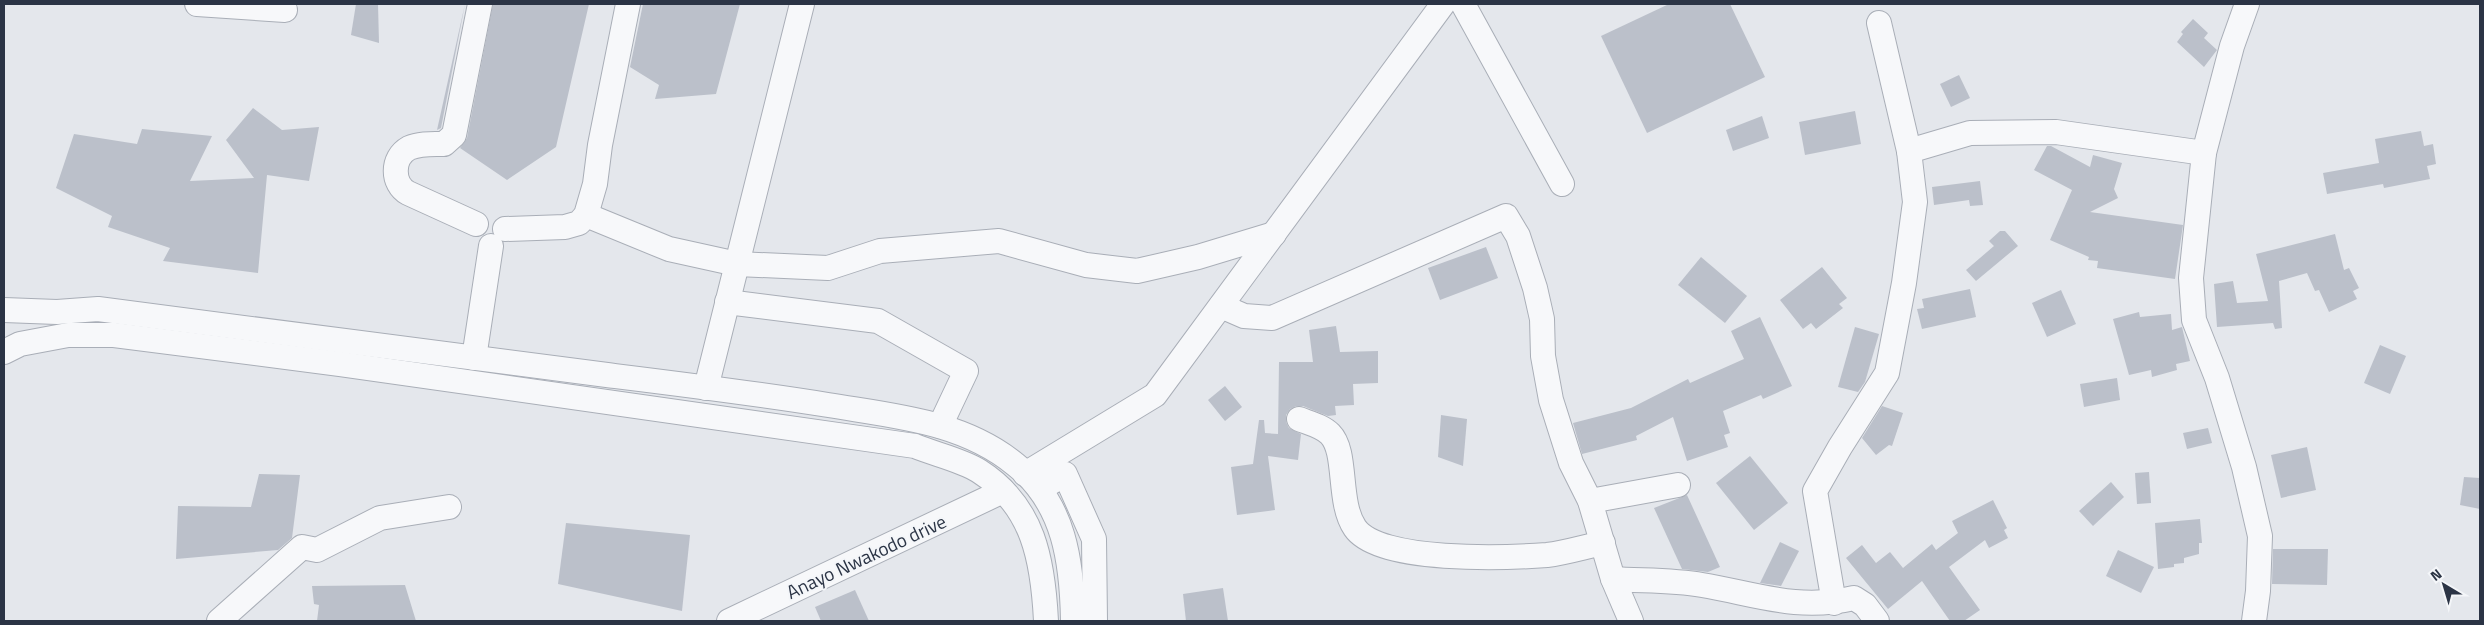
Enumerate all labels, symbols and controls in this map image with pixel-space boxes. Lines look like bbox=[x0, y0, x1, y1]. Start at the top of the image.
street label: Anayo Nwakodo drive bbox=[781, 506, 951, 606]
north arrow bbox=[2419, 560, 2469, 610]
text: N bbox=[2425, 563, 2446, 586]

